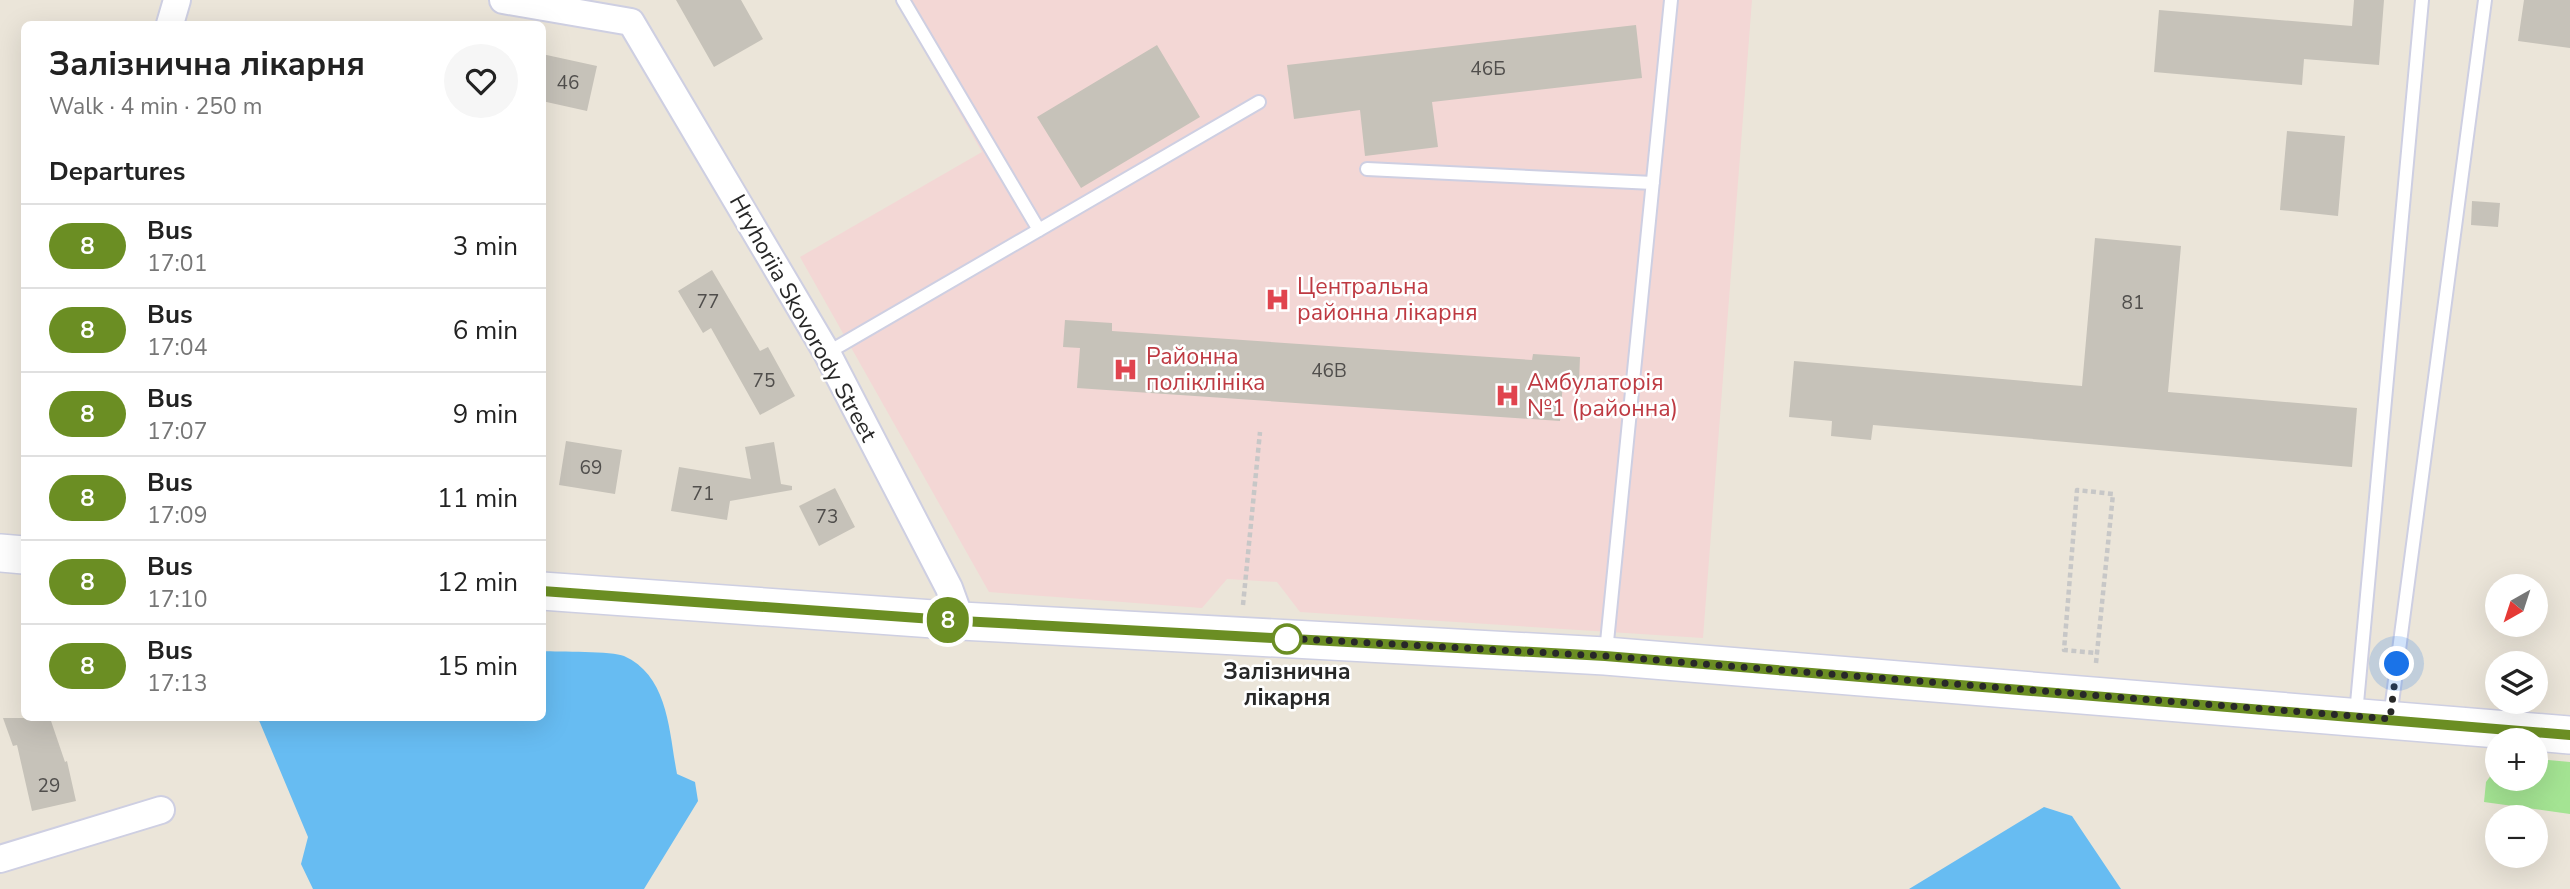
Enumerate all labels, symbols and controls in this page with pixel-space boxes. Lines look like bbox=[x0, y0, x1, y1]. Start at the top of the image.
text: Залізнична лікарня bbox=[49, 42, 365, 87]
button: heart bbox=[444, 44, 518, 118]
house number: 46Б bbox=[1470, 56, 1506, 82]
house number: 46 bbox=[557, 70, 579, 96]
text: Walk · 4 min · 250 m bbox=[49, 91, 262, 122]
text: Departures bbox=[49, 154, 185, 189]
street label: Hryhoriia Skovorody Street bbox=[722, 189, 884, 448]
text: Bus bbox=[147, 213, 193, 248]
text: 3 min bbox=[453, 229, 518, 264]
text: 8 bbox=[80, 230, 95, 262]
text: 17:01 bbox=[147, 248, 207, 279]
place label: Центральна районна лікарня bbox=[1297, 271, 1478, 328]
hospital icon: Центральна районна лікарня bbox=[1263, 285, 1291, 313]
house number: 77 bbox=[697, 289, 719, 315]
house number: 81 bbox=[2122, 290, 2144, 316]
text: Bus bbox=[147, 297, 193, 332]
text: 6 min bbox=[453, 313, 518, 348]
text: 8 bbox=[80, 314, 95, 346]
text: 17:04 bbox=[147, 332, 207, 363]
place label: Районна поліклініка bbox=[1146, 341, 1265, 398]
hospital icon: Районна поліклініка bbox=[1112, 355, 1140, 383]
house number: 46В bbox=[1311, 358, 1347, 384]
place label: Амбулаторія №1 (районна) bbox=[1527, 367, 1678, 424]
house number: 75 bbox=[753, 368, 775, 394]
text: Bus bbox=[147, 381, 193, 416]
hospital icon: Амбулаторія №1 (районна) bbox=[1493, 381, 1521, 409]
text: 9 min bbox=[453, 397, 518, 432]
text: 8 bbox=[80, 398, 95, 430]
text: 17:07 bbox=[147, 416, 207, 447]
house number: 69 bbox=[580, 455, 602, 481]
text: Bus bbox=[147, 465, 193, 500]
text: 11 min bbox=[437, 481, 518, 516]
house number: 71 bbox=[692, 481, 714, 507]
text: 8 bbox=[80, 482, 95, 514]
text: 17:09 bbox=[147, 500, 207, 531]
house number: 73 bbox=[816, 504, 838, 530]
text: Bus bbox=[147, 549, 193, 584]
text: 12 min bbox=[437, 565, 518, 600]
text: 8 bbox=[80, 566, 95, 598]
north arrow bbox=[2485, 574, 2548, 637]
map controls bbox=[2485, 574, 2548, 868]
text: 17:10 bbox=[147, 584, 207, 615]
line badge: 8 bbox=[925, 597, 971, 643]
text: 8 bbox=[941, 604, 955, 636]
marker: Залізнична лікарня bbox=[1272, 624, 1302, 654]
text: Bus bbox=[147, 633, 193, 668]
your location bbox=[2379, 646, 2414, 681]
text: 15 min bbox=[437, 649, 518, 684]
text: 8 bbox=[80, 650, 95, 682]
button: layers bbox=[2485, 651, 2548, 714]
place label: Залізнична лікарня bbox=[1223, 656, 1351, 713]
text: 17:13 bbox=[147, 668, 207, 699]
button: + bbox=[2485, 728, 2548, 791]
house number: 29 bbox=[38, 773, 60, 799]
button: − bbox=[2485, 805, 2548, 868]

